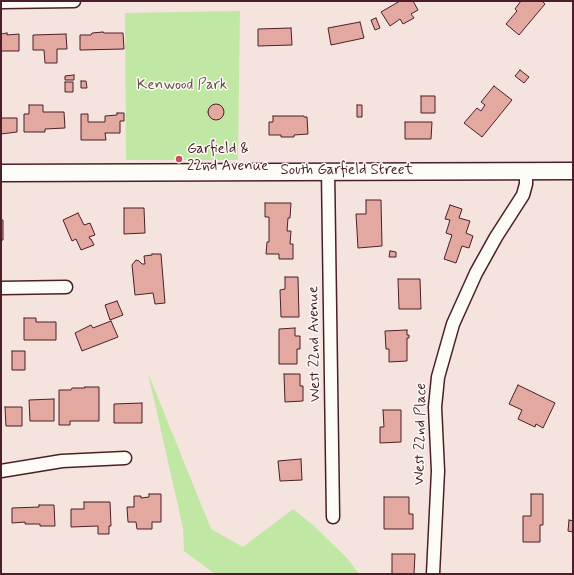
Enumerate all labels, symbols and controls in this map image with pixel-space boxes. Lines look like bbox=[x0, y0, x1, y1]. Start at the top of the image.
park label: Kenwood Park bbox=[137, 77, 227, 95]
place label: Garfield & 22nd Avenue bbox=[187, 141, 268, 176]
marker: Garfield & 22nd Avenue bbox=[174, 154, 184, 164]
street label: South Garfield Street bbox=[281, 162, 413, 180]
street label: West 22nd Avenue bbox=[305, 286, 325, 402]
street label: West 22nd Place bbox=[411, 383, 431, 485]

